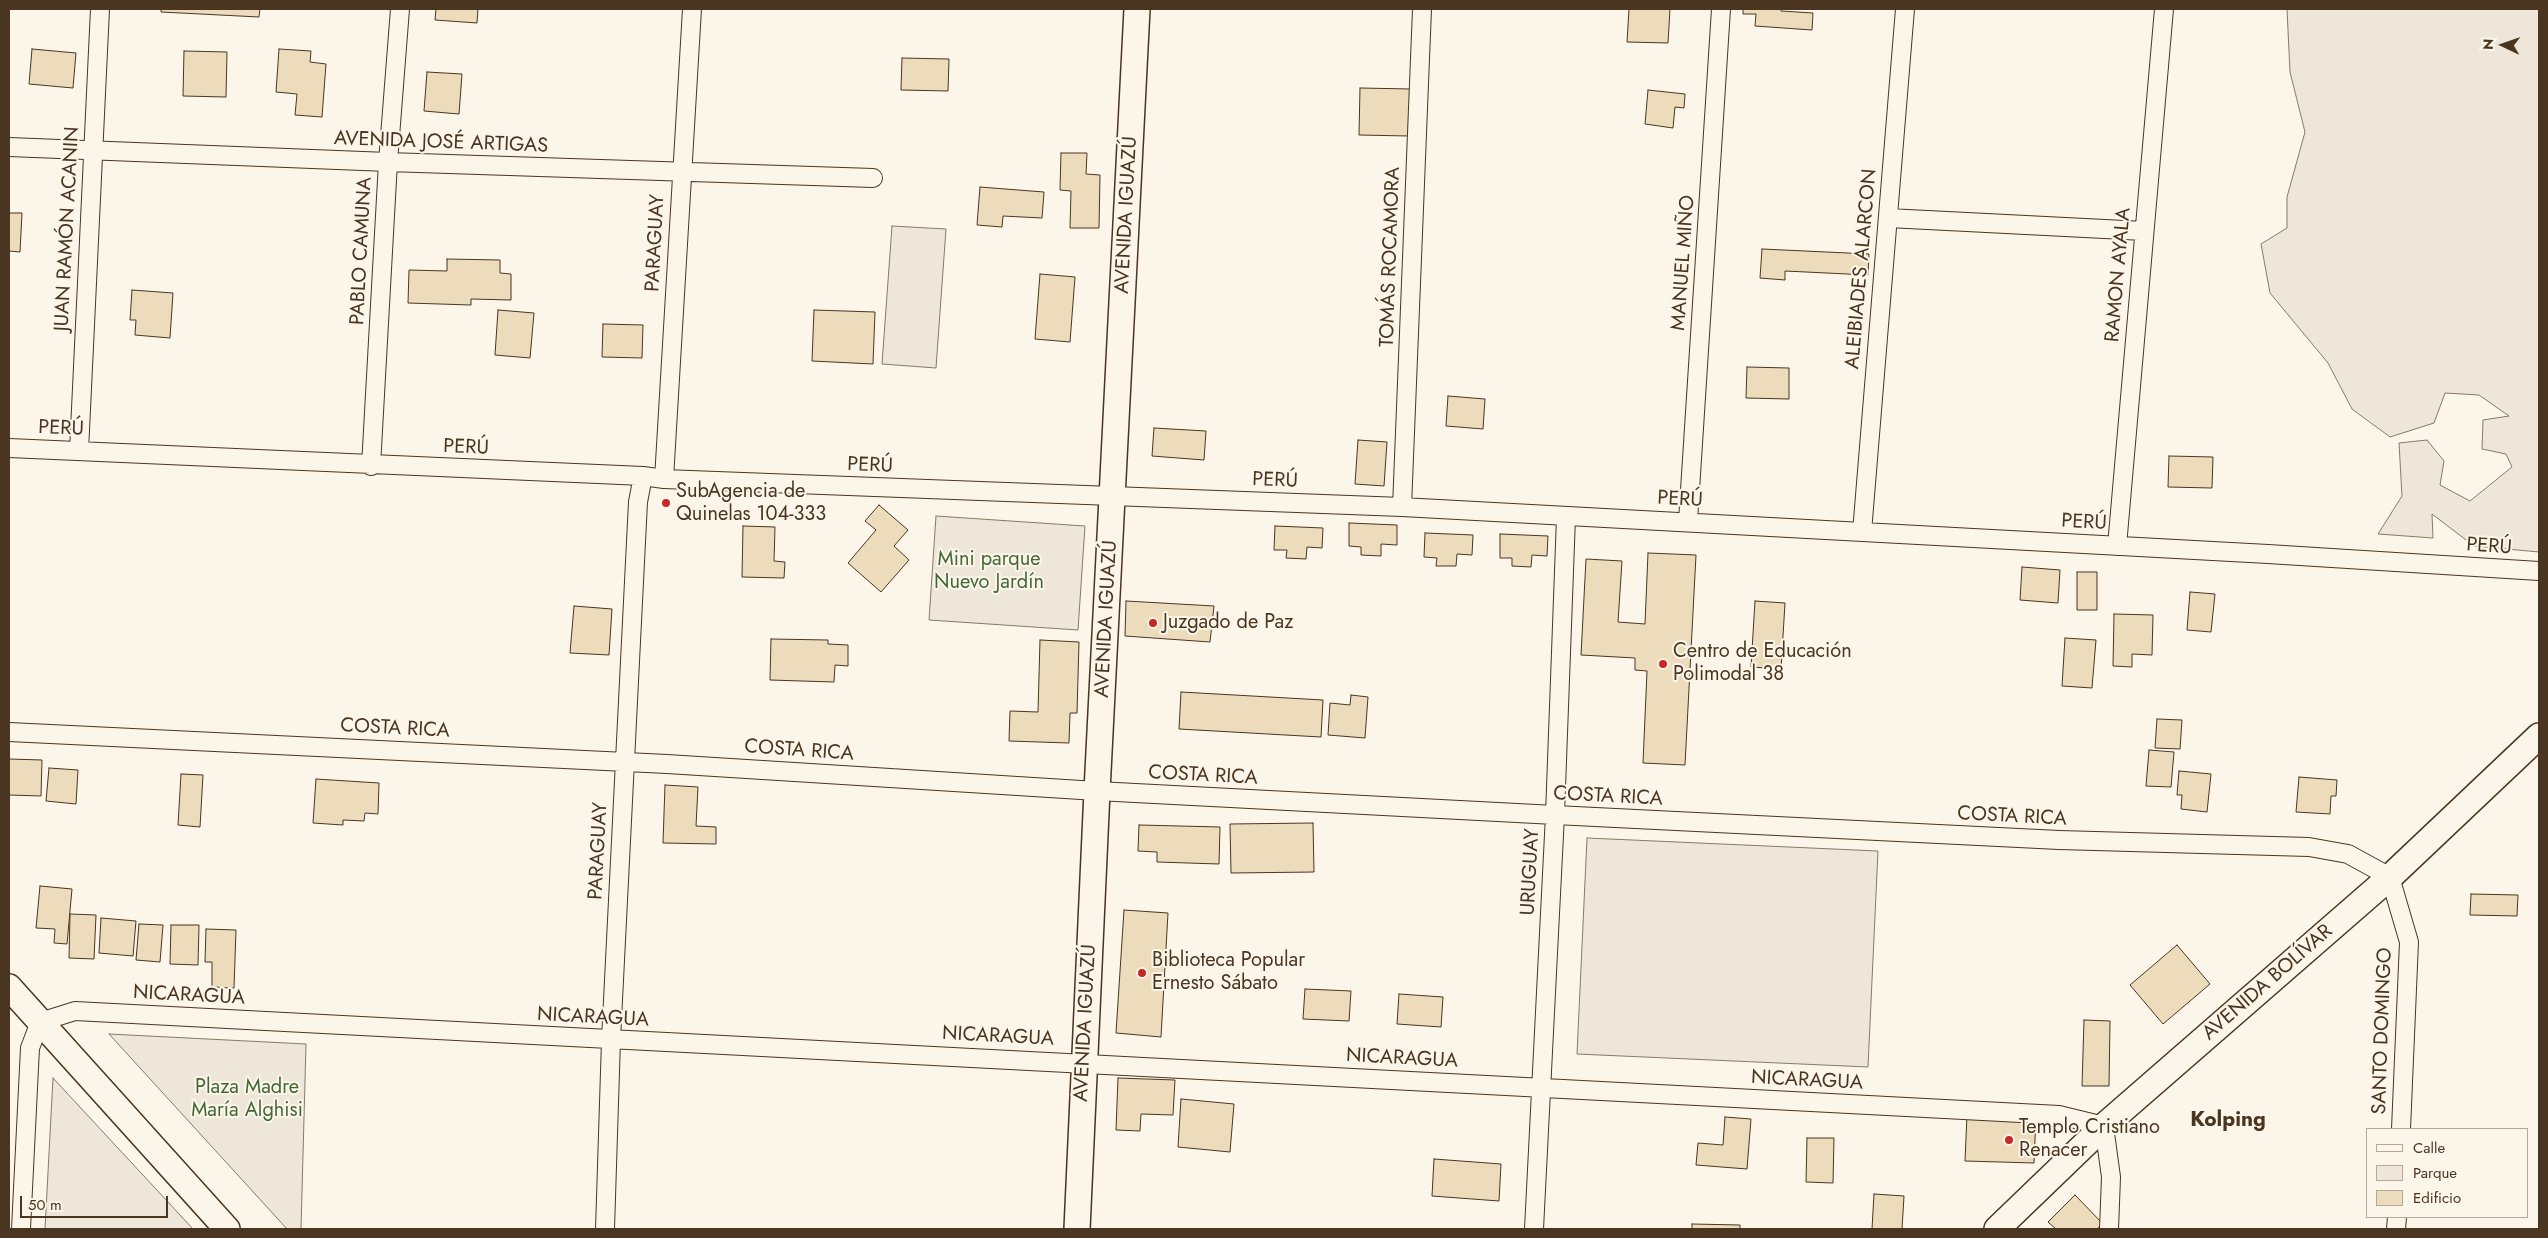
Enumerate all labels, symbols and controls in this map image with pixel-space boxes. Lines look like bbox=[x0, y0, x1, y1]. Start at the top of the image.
north arrow bbox=[2478, 20, 2528, 70]
text: N bbox=[2478, 38, 2498, 50]
street label: JUAN RAMÓN ACANIN bbox=[51, 126, 85, 332]
street label: AVENIDA JOSÉ ARTIGAS bbox=[334, 127, 548, 159]
street label: AVENIDA IGUAZÚ bbox=[1111, 136, 1143, 294]
street label: TOMÁS ROCAMORA bbox=[1376, 166, 1406, 348]
street label: ALEIBIADES ALARCON bbox=[1841, 168, 1883, 370]
street label: PABLO CAMUNA bbox=[346, 176, 378, 326]
street label: PARAGUAY bbox=[641, 194, 671, 292]
street label: MANUEL MIÑO bbox=[1667, 194, 1701, 332]
street label: RAMON AYALA bbox=[2101, 207, 2137, 343]
street label: PERÚ bbox=[38, 416, 84, 442]
street label: PERÚ bbox=[443, 435, 489, 461]
street label: PERÚ bbox=[847, 453, 893, 479]
street label: PERÚ bbox=[1252, 468, 1298, 494]
place label: SubAgencia de Quinelas 104-333 bbox=[676, 480, 826, 527]
street label: PERÚ bbox=[1657, 487, 1703, 513]
marker: SubAgencia de Quinelas 104-333 bbox=[660, 497, 672, 509]
street label: PERÚ bbox=[2061, 510, 2107, 536]
street label: PERÚ bbox=[2465, 533, 2513, 561]
street label: AVENIDA IGUAZÚ bbox=[1091, 540, 1123, 698]
park label: Mini parque Nuevo Jardín bbox=[934, 548, 1044, 595]
place label: Juzgado de Paz bbox=[1163, 611, 1293, 635]
marker: Juzgado de Paz bbox=[1147, 617, 1159, 629]
place label: Centro de Educación Polimodal 38 bbox=[1673, 640, 1852, 687]
marker: Centro de Educación Polimodal 38 bbox=[1657, 658, 1669, 670]
street label: COSTA RICA bbox=[340, 714, 450, 744]
street label: COSTA RICA bbox=[743, 735, 855, 767]
street label: COSTA RICA bbox=[1148, 761, 1258, 791]
street label: COSTA RICA bbox=[1553, 782, 1663, 812]
street label: PARAGUAY bbox=[584, 802, 614, 900]
street label: COSTA RICA bbox=[1957, 802, 2067, 832]
street label: URUGUAY bbox=[1517, 828, 1545, 916]
street label: AVENIDA BOLÍVAR bbox=[2198, 920, 2338, 1046]
street label: AVENIDA IGUAZÚ bbox=[1070, 944, 1102, 1102]
street label: SANTO DOMINGO bbox=[2368, 947, 2398, 1115]
place label: Biblioteca Popular Ernesto Sábato bbox=[1152, 949, 1305, 996]
marker: Biblioteca Popular Ernesto Sábato bbox=[1136, 967, 1148, 979]
street label: NICARAGUA bbox=[132, 981, 246, 1011]
street label: NICARAGUA bbox=[536, 1003, 650, 1033]
street label: NICARAGUA bbox=[941, 1022, 1055, 1052]
street label: NICARAGUA bbox=[1345, 1044, 1459, 1074]
street label: NICARAGUA bbox=[1750, 1066, 1864, 1096]
park label: Plaza Madre María Alghisi bbox=[191, 1076, 303, 1123]
district label: Kolping bbox=[2190, 1108, 2266, 1134]
place label: Templo Cristiano Renacer bbox=[2019, 1116, 2160, 1163]
legend bbox=[2366, 1128, 2528, 1218]
marker: Templo Cristiano Renacer bbox=[2003, 1134, 2015, 1146]
text: Calle bbox=[2413, 1137, 2445, 1159]
text: Parque bbox=[2413, 1162, 2457, 1184]
scale bar bbox=[22, 1186, 170, 1218]
text: Edificio bbox=[2413, 1187, 2461, 1209]
text: 50 m bbox=[28, 1194, 62, 1216]

